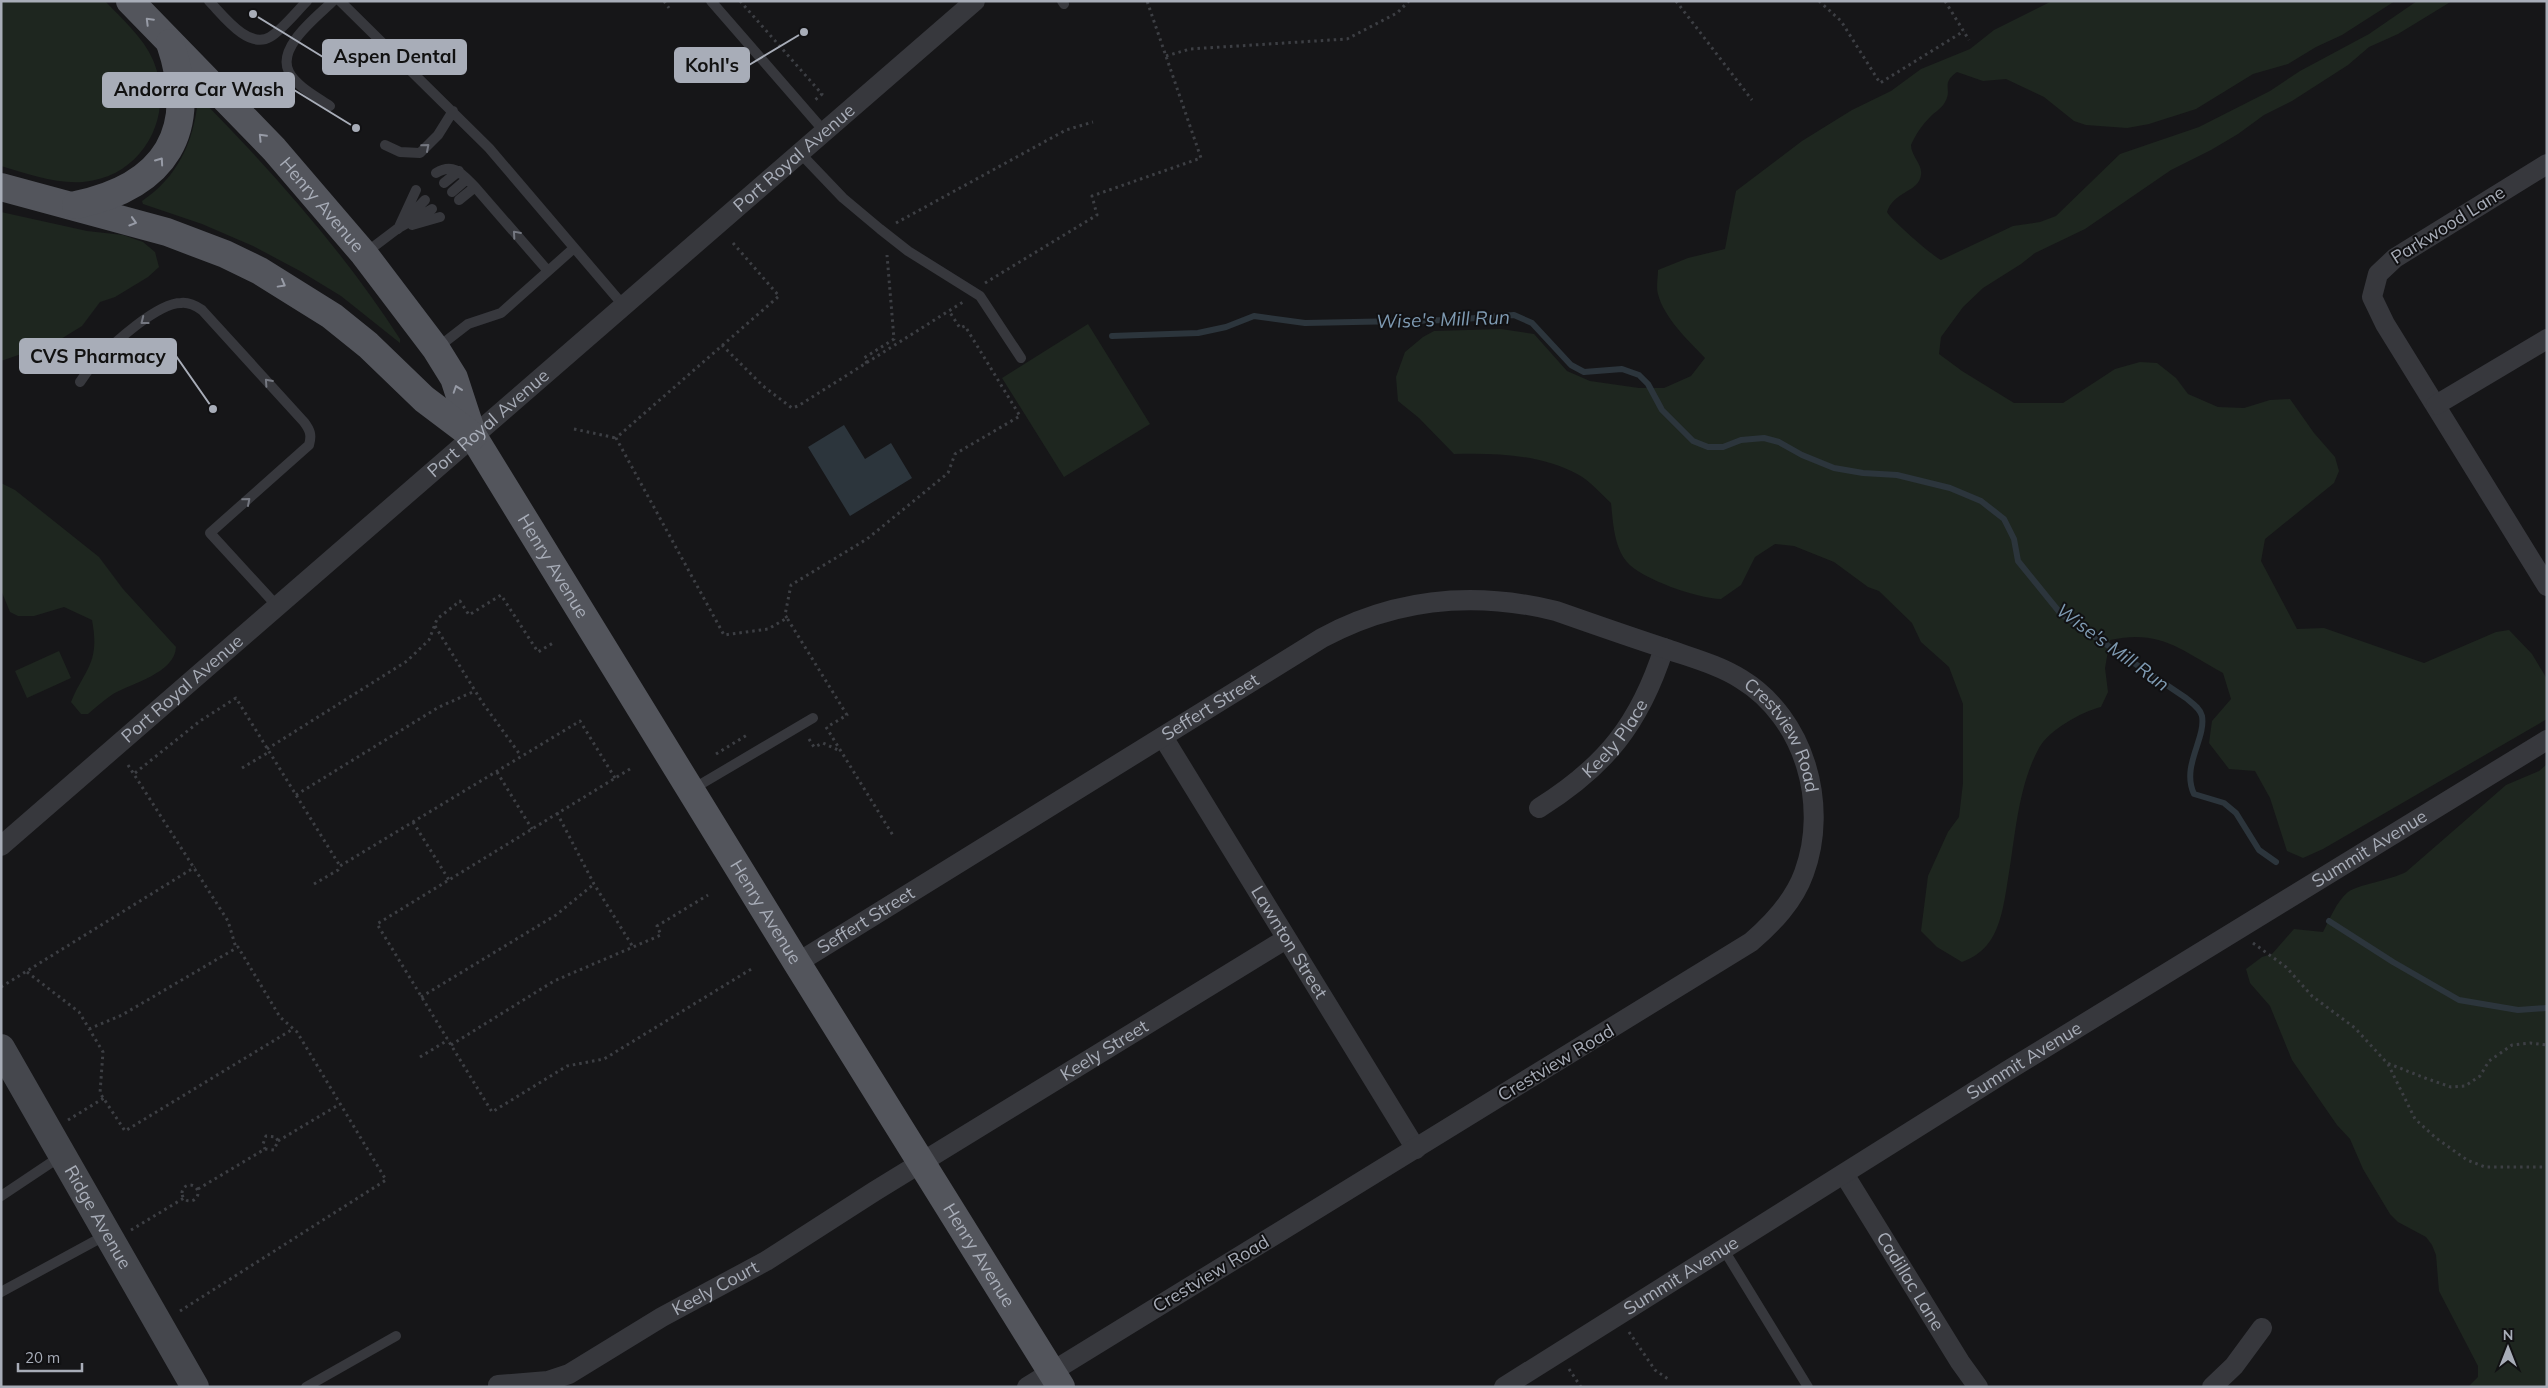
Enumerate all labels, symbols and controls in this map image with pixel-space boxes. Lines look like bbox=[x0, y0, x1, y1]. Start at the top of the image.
one-way arrow bbox=[146, 17, 155, 26]
callout: Aspen Dental bbox=[323, 40, 466, 74]
text: Aspen Dental bbox=[334, 44, 456, 68]
callout: Kohl's bbox=[675, 48, 749, 82]
text: Kohl's bbox=[685, 53, 739, 77]
callout: Andorra Car Wash bbox=[103, 73, 294, 107]
text: Andorra Car Wash bbox=[114, 77, 284, 101]
street label: Port Royal Avenue bbox=[728, 98, 860, 217]
one-way arrow bbox=[259, 134, 268, 143]
one-way arrow bbox=[421, 144, 430, 153]
street label: Henry Avenue bbox=[275, 152, 369, 257]
one-way arrow bbox=[154, 157, 163, 167]
street label: Parkwood Lane bbox=[2386, 180, 2509, 269]
one-way arrow bbox=[128, 216, 137, 226]
one-way arrow bbox=[513, 231, 522, 240]
one-way arrow bbox=[277, 278, 286, 288]
water label: Wise's Mill Run bbox=[1376, 305, 1510, 333]
one-way arrow bbox=[141, 316, 150, 324]
callout: CVS Pharmacy bbox=[20, 339, 176, 373]
text: CVS Pharmacy bbox=[30, 344, 167, 368]
street label: Port Royal Avenue bbox=[422, 364, 554, 482]
one-way arrow bbox=[265, 379, 274, 388]
one-way arrow bbox=[453, 386, 463, 394]
one-way arrow bbox=[241, 498, 250, 506]
street label: Henry Avenue bbox=[513, 510, 594, 622]
water label: Wise's Mill Run bbox=[2052, 598, 2174, 696]
street label: Port Royal Avenue bbox=[116, 629, 248, 747]
street label: Seffert Street bbox=[1157, 668, 1263, 746]
street label: Crestview Road bbox=[1740, 673, 1824, 794]
street label: Keely Place bbox=[1577, 695, 1653, 783]
street label: Summit Avenue bbox=[2307, 804, 2431, 893]
street label: Henry Avenue bbox=[725, 855, 807, 968]
street label: Seffert Street bbox=[813, 881, 919, 959]
street label: Lawnton Street bbox=[1246, 881, 1333, 1003]
street label: Keely Street bbox=[1056, 1014, 1152, 1086]
street label: Summit Avenue bbox=[1962, 1016, 2086, 1105]
street label: Crestview Road bbox=[1493, 1019, 1618, 1106]
street label: Ridge Avenue bbox=[60, 1161, 137, 1273]
street label: Henry Avenue bbox=[938, 1199, 1020, 1311]
street label: Cadillac Lane bbox=[1871, 1227, 1950, 1335]
street label: Crestview Road bbox=[1148, 1230, 1273, 1317]
street label: Summit Avenue bbox=[1619, 1231, 1742, 1320]
street label: Keely Court bbox=[668, 1255, 762, 1320]
north arrow bbox=[2483, 1323, 2533, 1373]
text: N bbox=[2503, 1326, 2513, 1344]
scale bar bbox=[18, 1340, 81, 1372]
text: 20 m bbox=[25, 1348, 60, 1367]

